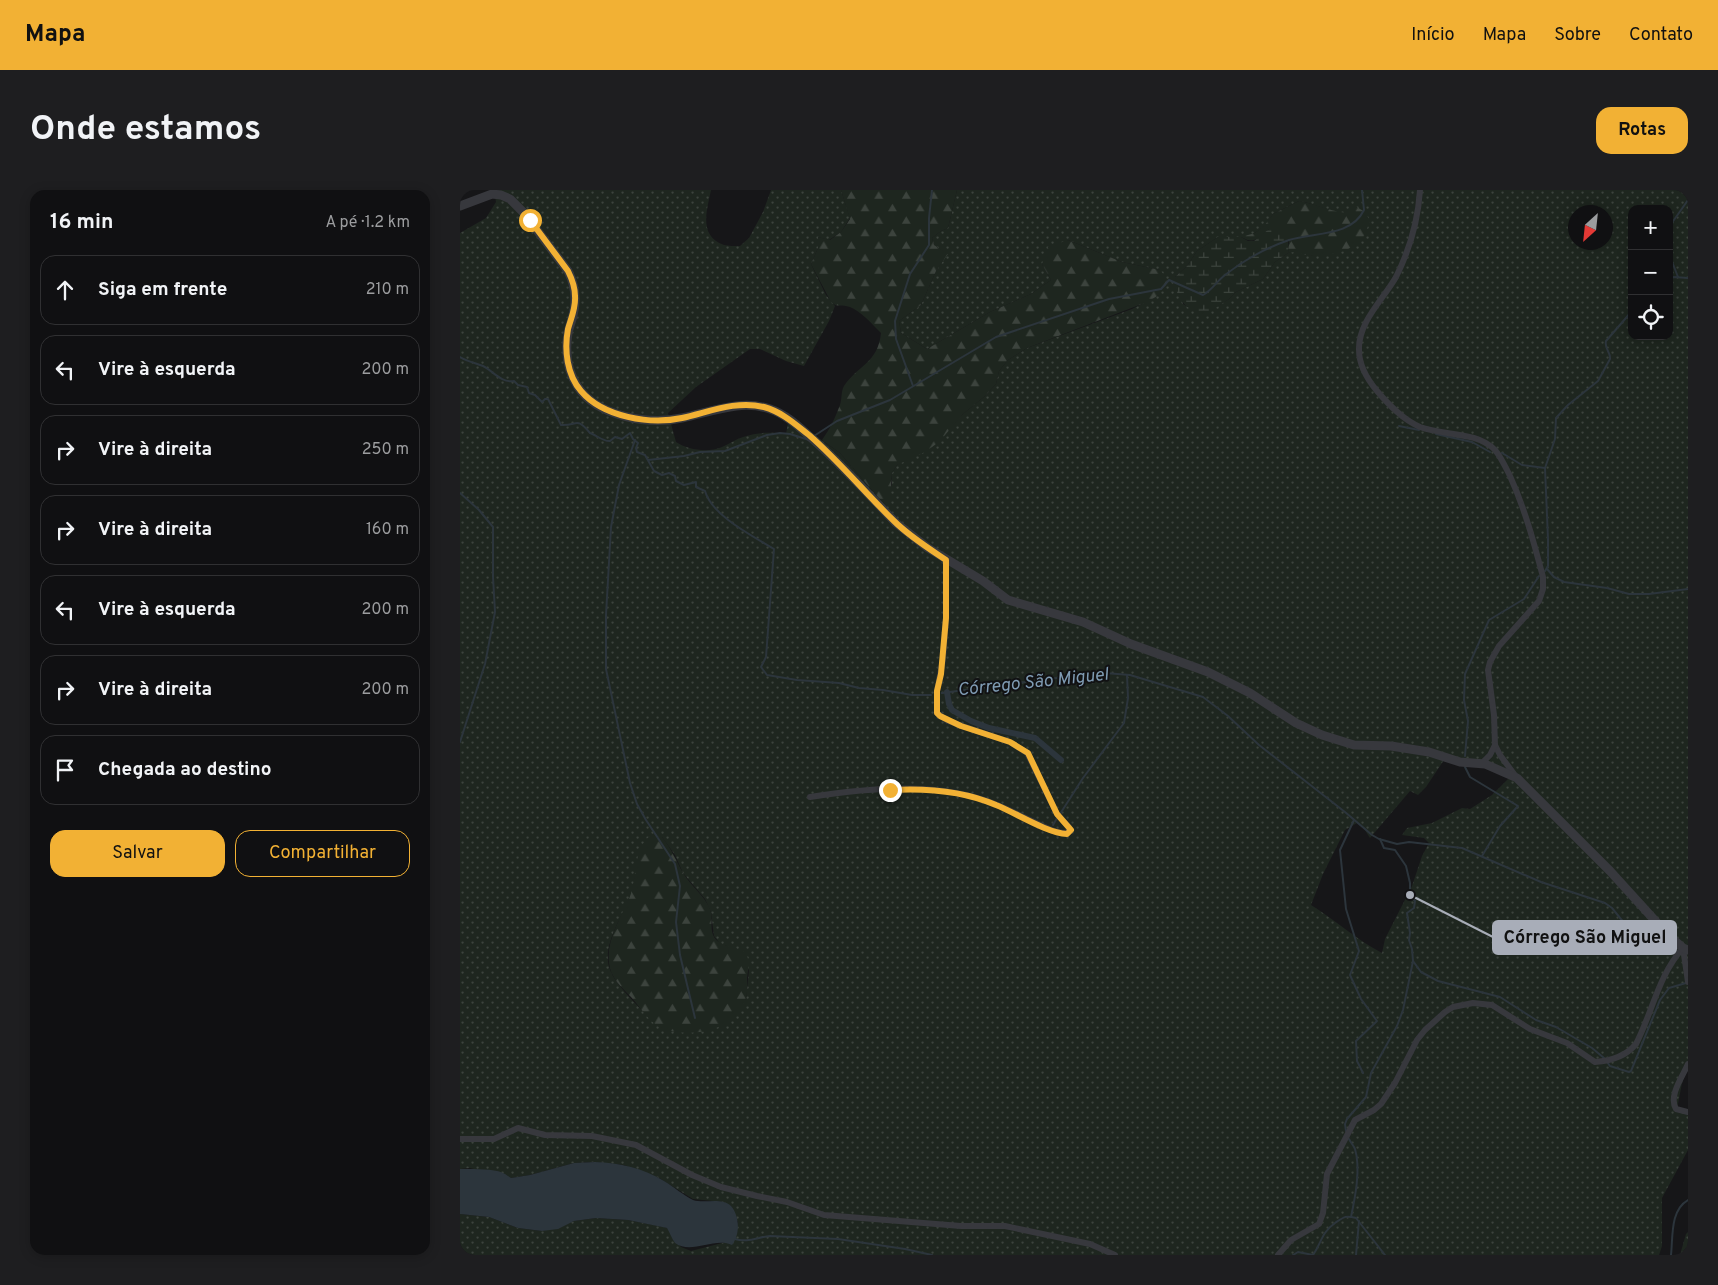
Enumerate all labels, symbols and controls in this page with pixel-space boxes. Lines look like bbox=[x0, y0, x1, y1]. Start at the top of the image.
text: Mapa bbox=[25, 20, 85, 50]
text: Início bbox=[1411, 24, 1455, 47]
text: Mapa bbox=[1483, 24, 1526, 47]
text: Sobre bbox=[1554, 24, 1601, 47]
text: Contato bbox=[1629, 24, 1693, 47]
button: Rotas bbox=[1596, 107, 1688, 154]
text: Onde estamos bbox=[30, 108, 261, 152]
north arrow bbox=[1568, 205, 1613, 250]
map controls bbox=[1628, 205, 1673, 340]
button: + bbox=[1628, 205, 1673, 250]
text: 16 min bbox=[50, 209, 113, 236]
route start bbox=[519, 209, 542, 232]
text: A pé · 1.2 km bbox=[325, 213, 410, 233]
button: − bbox=[1628, 250, 1673, 295]
icon: ahead bbox=[51, 276, 79, 304]
text: Siga em frente bbox=[98, 278, 227, 302]
text: 210 m bbox=[366, 280, 409, 300]
button: locate bbox=[1628, 295, 1673, 340]
icon: left bbox=[51, 356, 79, 384]
text: Vire à esquerda bbox=[98, 358, 236, 382]
text: 200 m bbox=[361, 360, 409, 380]
icon: right bbox=[51, 436, 79, 464]
text: Vire à direita bbox=[98, 438, 212, 462]
text: 250 m bbox=[362, 440, 409, 460]
icon: right bbox=[51, 516, 79, 544]
text: Vire à direita bbox=[98, 518, 212, 542]
text: 160 m bbox=[366, 520, 409, 540]
icon: left bbox=[51, 596, 79, 624]
text: Vire à esquerda bbox=[98, 598, 236, 622]
text: 200 m bbox=[361, 600, 409, 620]
water label: Córrego São Miguel bbox=[956, 663, 1111, 702]
icon: right bbox=[51, 676, 79, 704]
text: Vire à direita bbox=[98, 678, 212, 702]
text: 200 m bbox=[361, 680, 409, 700]
icon: arrive bbox=[51, 756, 79, 784]
text: Chegada ao destino bbox=[98, 758, 272, 782]
route end bbox=[879, 779, 902, 802]
button: Salvar bbox=[50, 830, 225, 877]
button: Compartilhar bbox=[235, 830, 410, 877]
callout: Córrego São Miguel bbox=[1493, 921, 1676, 954]
text: Córrego São Miguel bbox=[1504, 927, 1666, 950]

